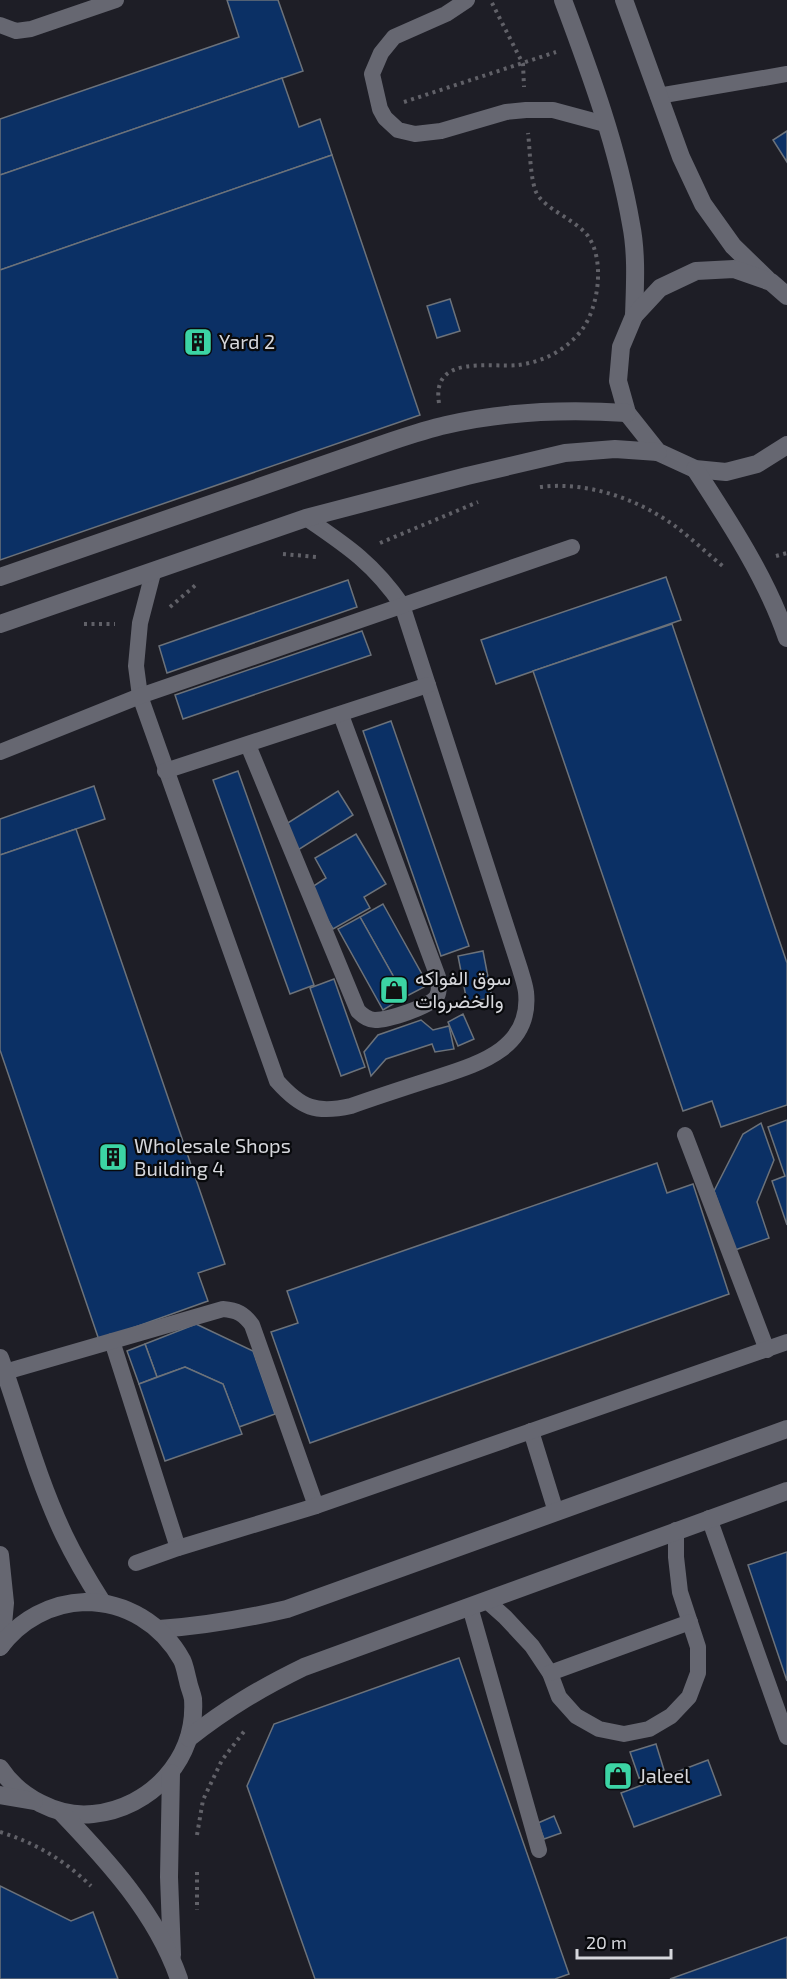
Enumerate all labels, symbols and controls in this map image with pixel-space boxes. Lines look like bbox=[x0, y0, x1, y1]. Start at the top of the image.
building icon: Yard 2 bbox=[182, 326, 214, 358]
place label: Yard 2 bbox=[219, 329, 275, 353]
place label: سوق الفواكه والخضروات bbox=[415, 965, 511, 1014]
shop icon: سوق الفواكه والخضروات bbox=[378, 974, 410, 1006]
place label: Wholesale Shops Building 4 bbox=[134, 1133, 291, 1180]
building icon: Wholesale Shops Building 4 bbox=[97, 1141, 129, 1173]
shop icon: Jaleel bbox=[602, 1760, 634, 1792]
place label: Jaleel bbox=[639, 1763, 690, 1787]
scale bar bbox=[577, 1922, 672, 1960]
text: 20 m bbox=[586, 1931, 627, 1953]

